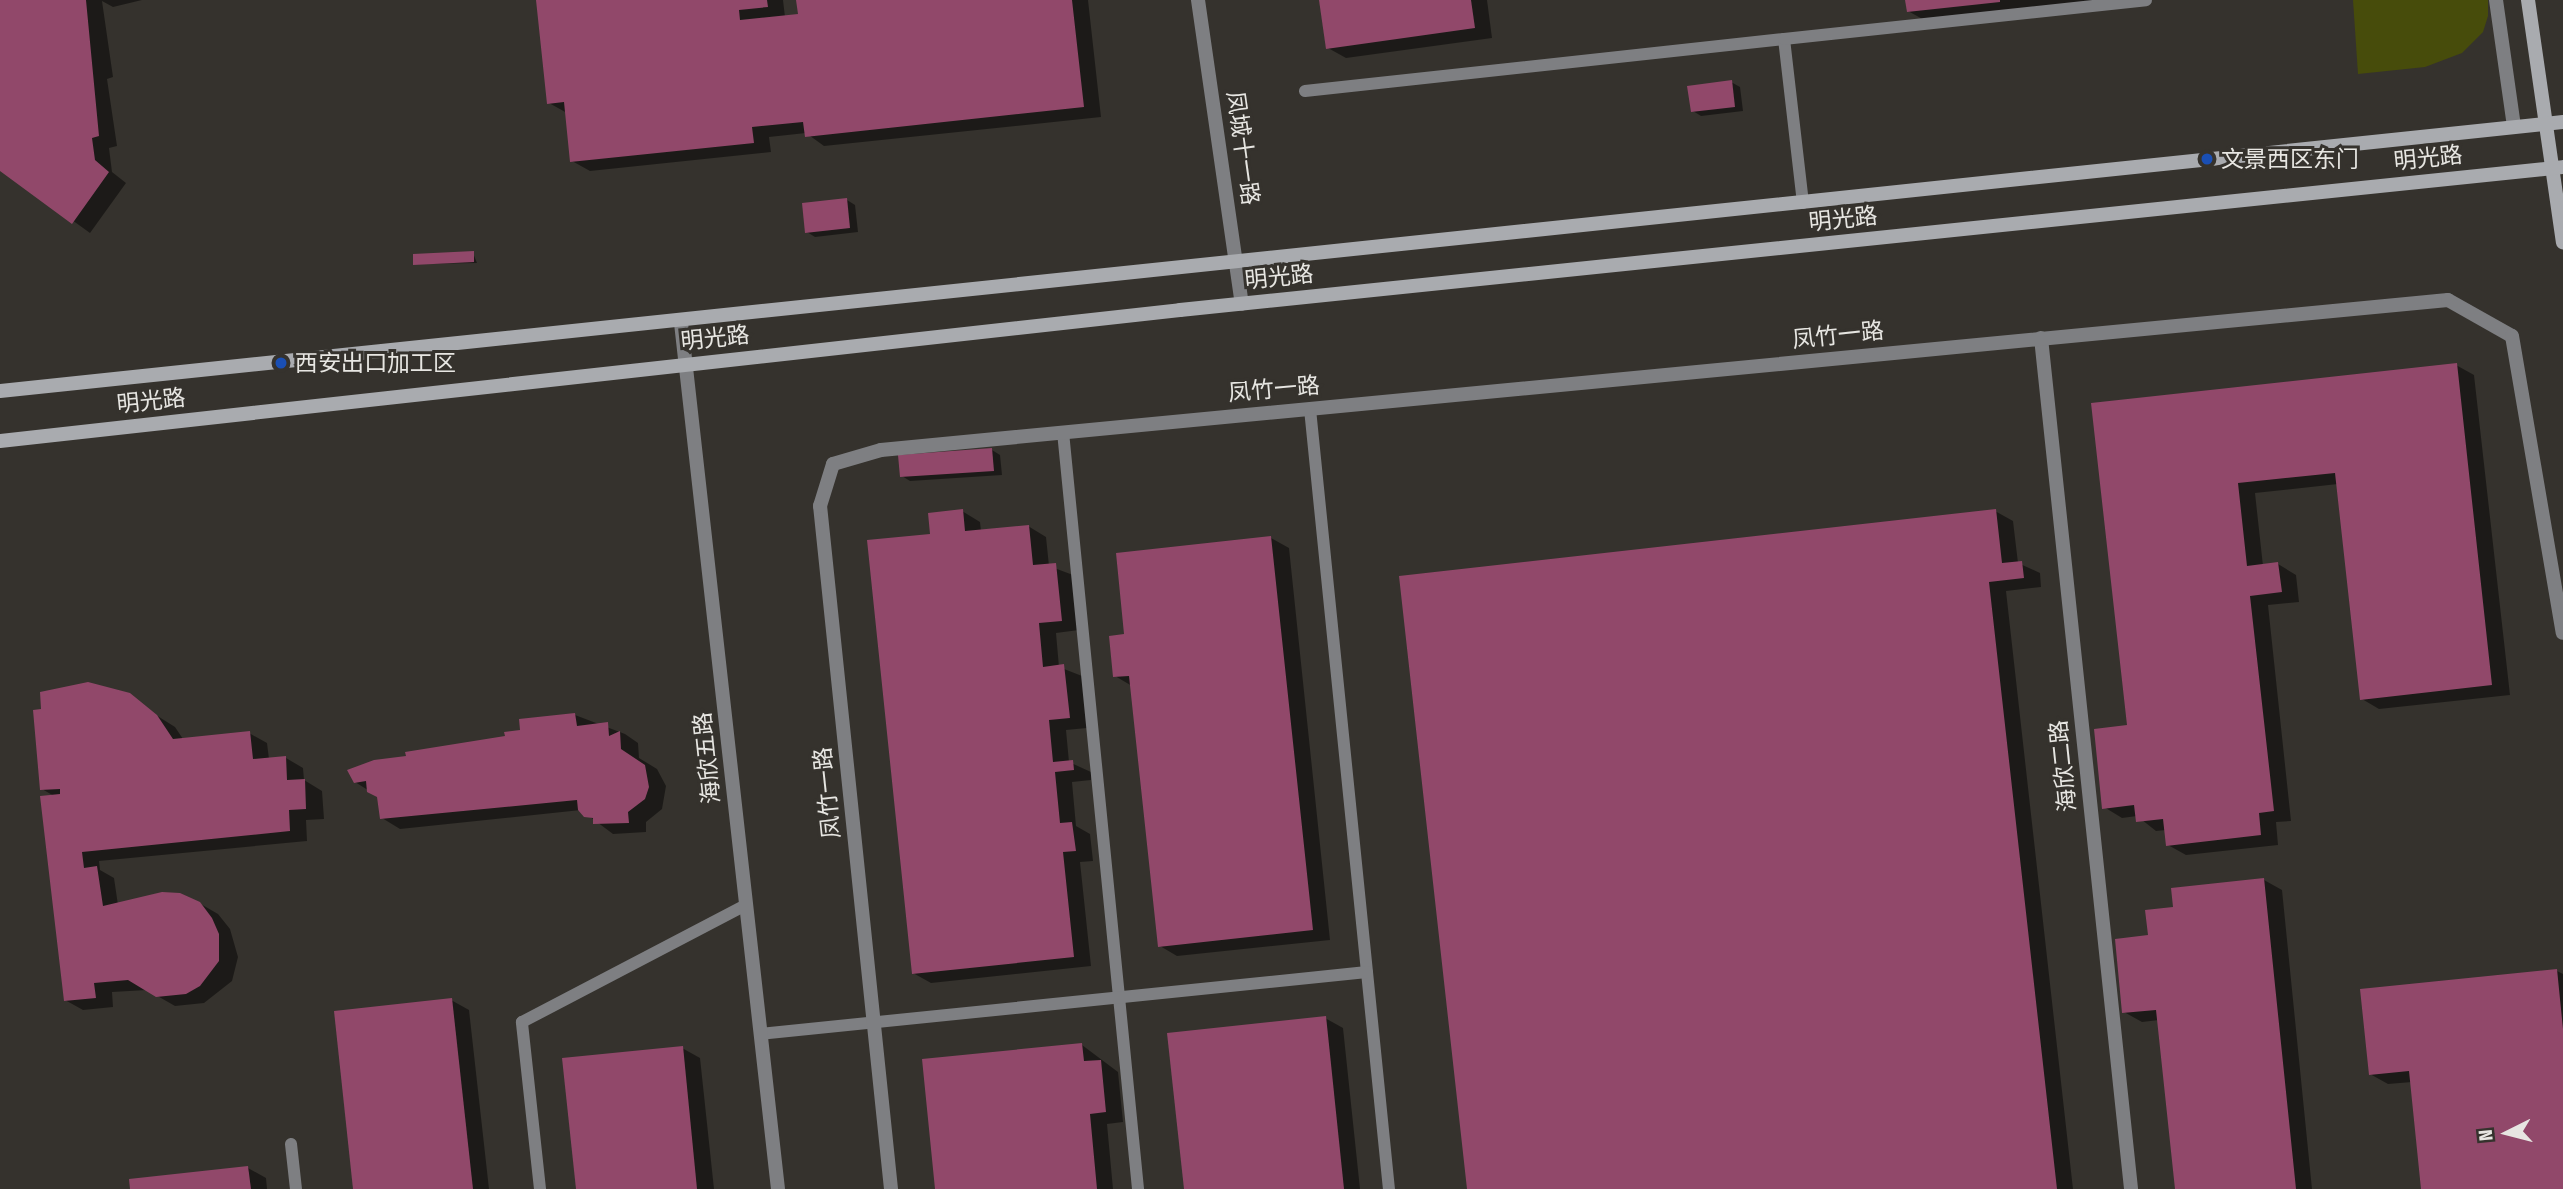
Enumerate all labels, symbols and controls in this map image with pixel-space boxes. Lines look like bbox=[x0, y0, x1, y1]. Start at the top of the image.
street label: 凤城十一路 bbox=[1221, 89, 1265, 207]
street label: 明光路 bbox=[2392, 141, 2464, 175]
place label: 文景西区东门 bbox=[2221, 145, 2359, 173]
marker: 文景西区东门 bbox=[2199, 151, 2215, 167]
street label: 明光路 bbox=[1807, 202, 1879, 236]
street label: 明光路 bbox=[1243, 260, 1315, 294]
street label: 凤竹一路 bbox=[1791, 316, 1885, 354]
street label: 明光路 bbox=[679, 321, 751, 355]
place label: 西安出口加工区 bbox=[295, 349, 456, 377]
marker: 西安出口加工区 bbox=[273, 355, 289, 371]
street label: 凤竹一路 bbox=[1227, 371, 1321, 407]
street label: 明光路 bbox=[115, 384, 187, 418]
street label: 海欣五路 bbox=[688, 711, 726, 805]
street label: 海欣二路 bbox=[2044, 719, 2082, 813]
street label: 凤竹一路 bbox=[808, 746, 846, 840]
north arrow bbox=[2472, 1098, 2542, 1168]
text: N bbox=[2474, 1128, 2498, 1142]

